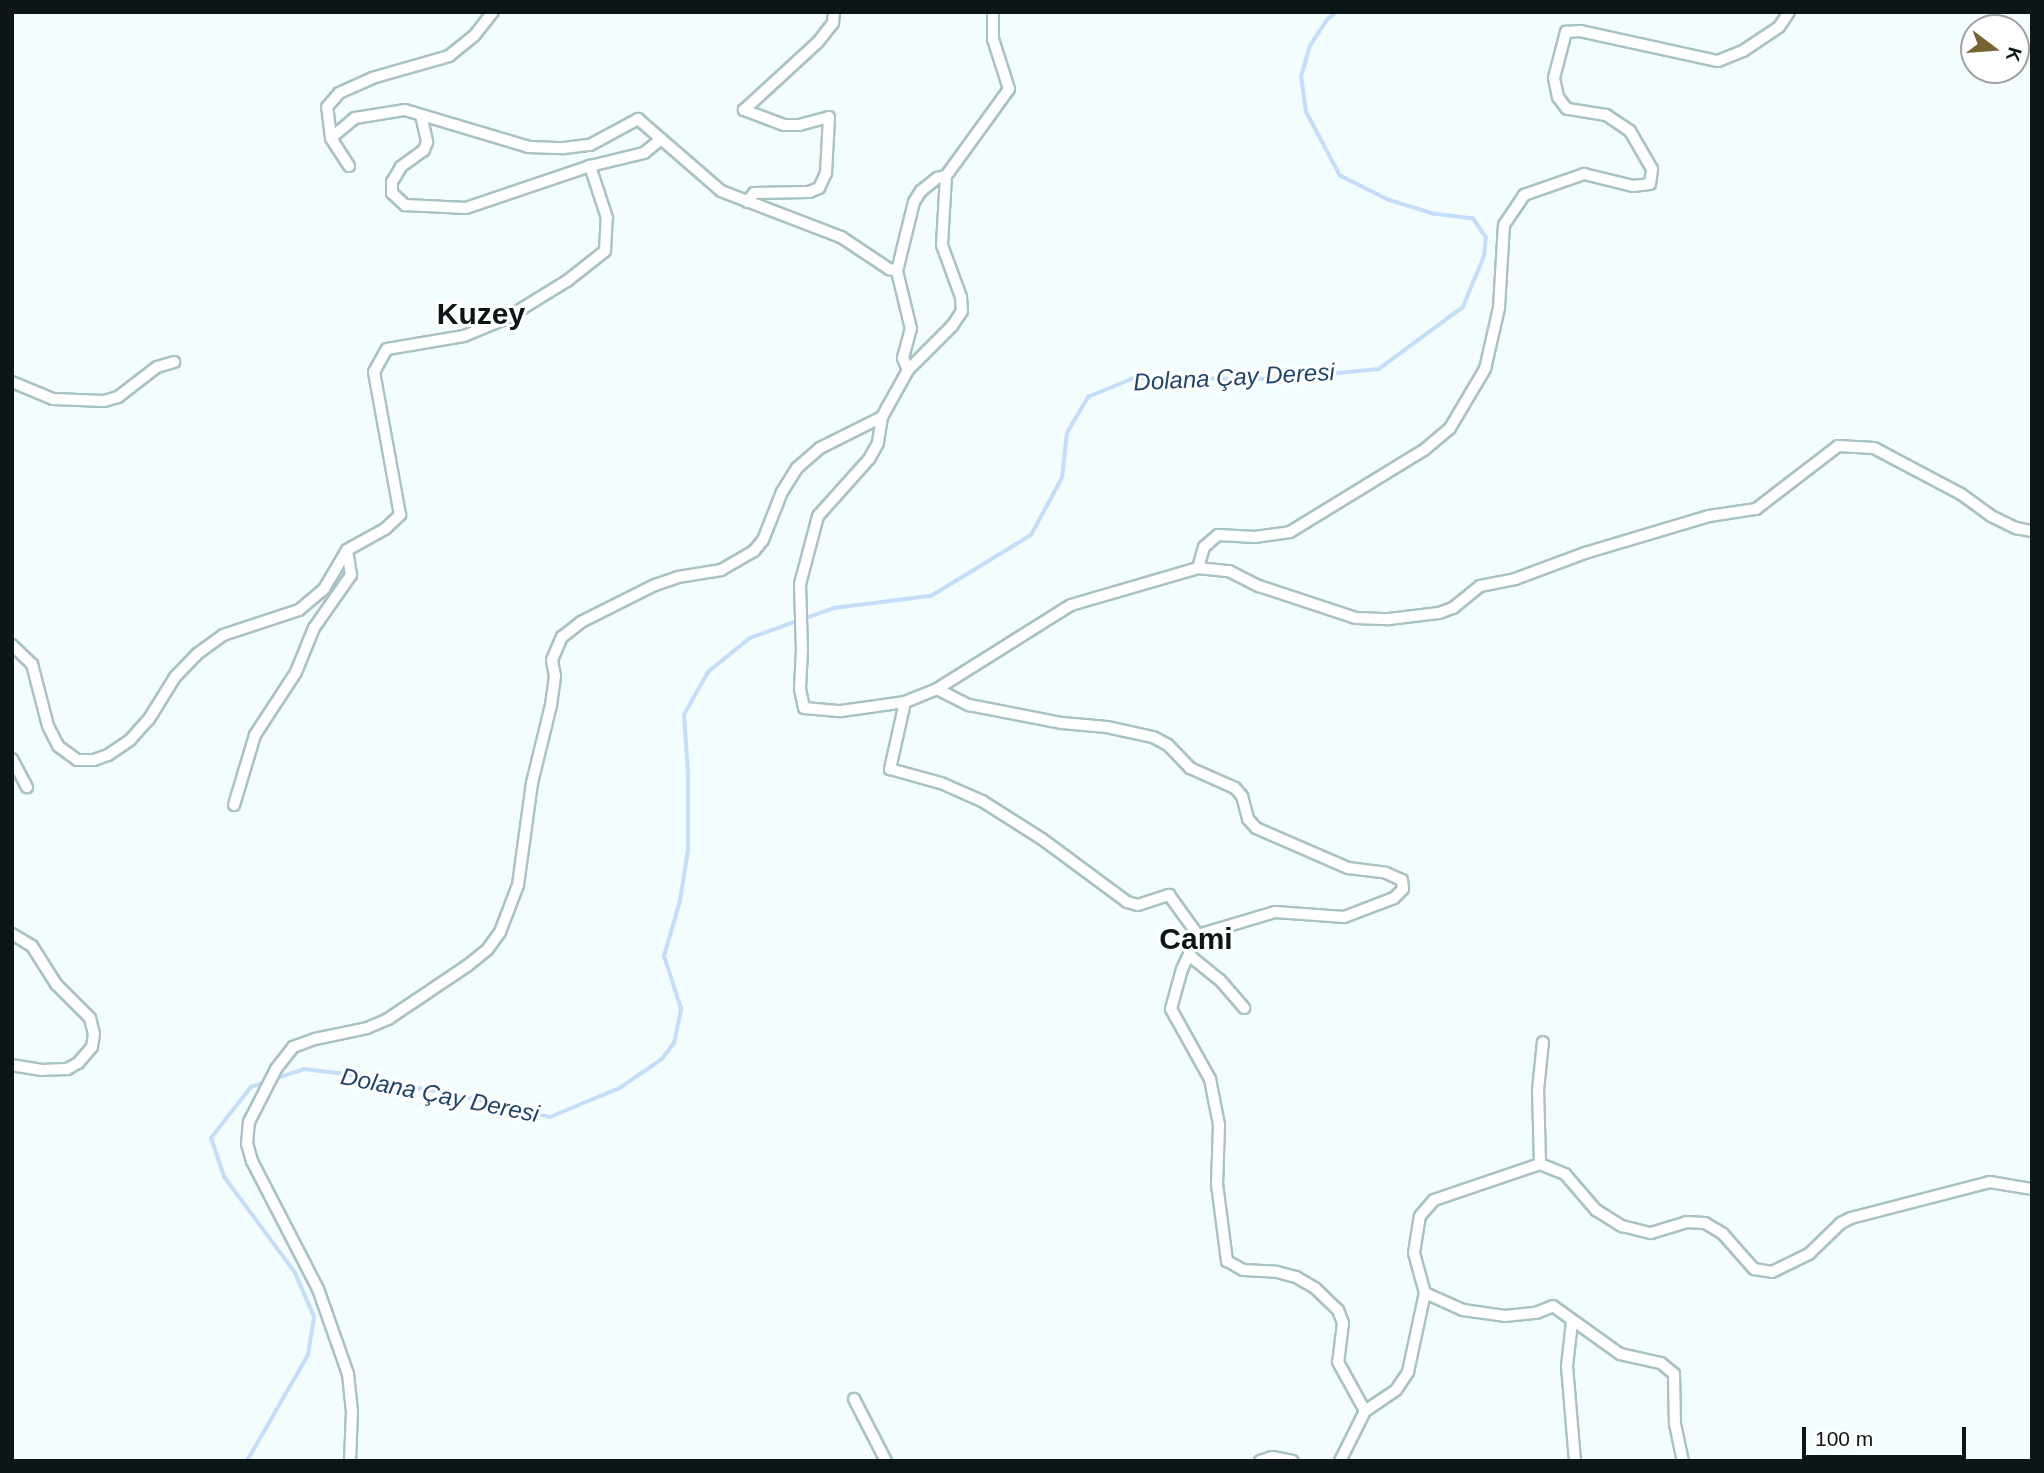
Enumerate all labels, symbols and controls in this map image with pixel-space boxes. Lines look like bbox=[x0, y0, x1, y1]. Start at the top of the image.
north arrow bbox=[1960, 14, 2030, 84]
text: K bbox=[2002, 45, 2026, 64]
district label: Kuzey bbox=[437, 296, 525, 332]
water label: Dolana Çay Deresi bbox=[1133, 357, 1335, 397]
district label: Cami bbox=[1159, 921, 1233, 957]
water label: Dolana Çay Deresi bbox=[338, 1062, 542, 1128]
scale bar bbox=[1806, 1414, 1970, 1458]
text: 100 m bbox=[1815, 1427, 1873, 1450]

